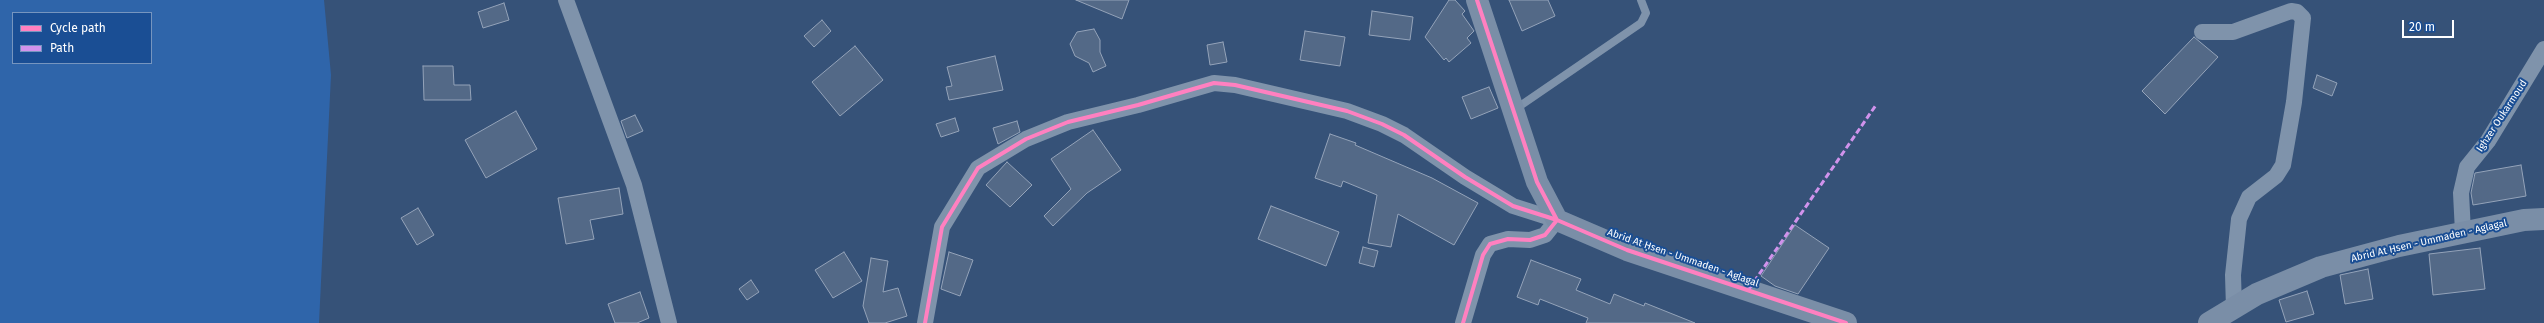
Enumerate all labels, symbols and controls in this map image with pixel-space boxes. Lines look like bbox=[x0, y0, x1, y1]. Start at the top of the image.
legend bbox=[12, 12, 152, 64]
scale bar bbox=[2404, 12, 2456, 38]
text: 20 m bbox=[2409, 20, 2435, 34]
text: Cycle path bbox=[50, 21, 106, 35]
text: Path bbox=[50, 41, 74, 55]
street label: Ighzer Oukarmoud bbox=[2474, 78, 2530, 154]
street label: Abrid At Ḥsen - Ummaden - Aglagal bbox=[2350, 217, 2508, 265]
street label: Abrid At Ḥsen - Ummaden - Aglagal bbox=[1606, 226, 1760, 290]

